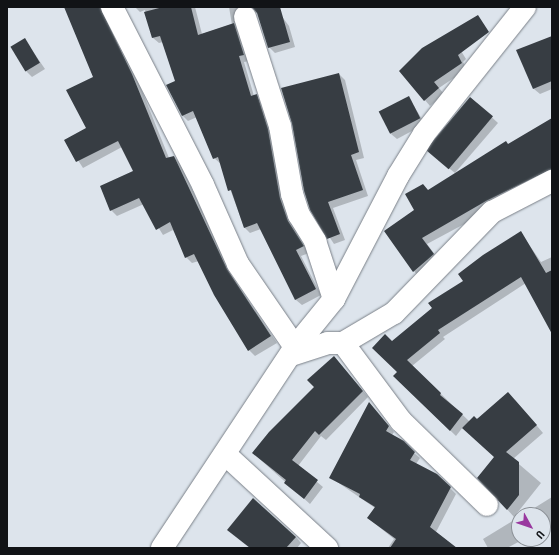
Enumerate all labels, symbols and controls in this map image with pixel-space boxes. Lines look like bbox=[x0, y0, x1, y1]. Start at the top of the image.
north arrow bbox=[511, 507, 551, 547]
text: U bbox=[533, 528, 547, 541]

